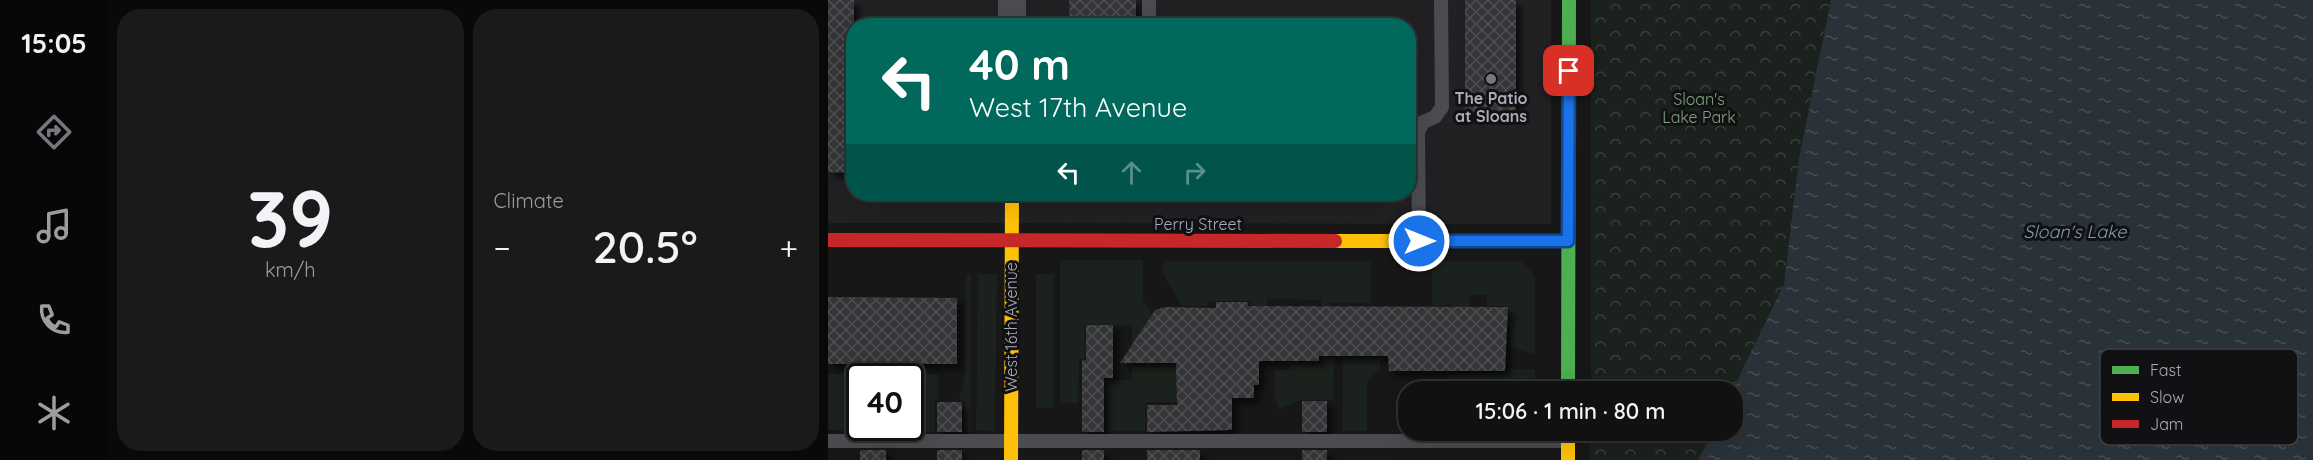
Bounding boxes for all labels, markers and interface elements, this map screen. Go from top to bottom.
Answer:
text: 15:05 [21,26,87,60]
text: 40 m [969,38,1070,91]
icon: left [870,42,948,120]
pin [1543,45,1594,96]
icon: arrive [1552,54,1585,87]
marker: The Patio at Sloans [1484,72,1498,86]
place label: The Patio at Sloans [1454,88,1528,126]
park label: Sloan's Lake Park [1662,89,1736,127]
text: West 17th Avenue [969,90,1187,124]
icon: directions [33,111,75,153]
icon: left [1052,156,1085,189]
icon: ahead [1115,156,1148,189]
icon: right [1178,156,1211,189]
text: 39 [247,169,333,267]
text: Climate [494,188,564,213]
icon: music [33,205,75,247]
position arrow [1387,209,1451,273]
street label: Perry Street [1154,214,1242,234]
text: 20.5° [592,218,698,274]
water label: Sloan's Lake [2024,220,2127,243]
text: − [494,227,511,268]
text: + [779,227,798,268]
text: km/h [265,257,316,282]
street label: West 16th Avenue [1001,262,1021,392]
icon: phone [33,299,75,341]
legend [2100,349,2298,445]
text: Fast [2150,360,2181,380]
speed limit sign: 40 [846,363,924,441]
text: Slow [2150,387,2184,407]
icon: climate [33,392,75,434]
text: 15:06 · 1 min · 80 m [1476,397,1666,425]
text: Jam [2150,414,2183,434]

